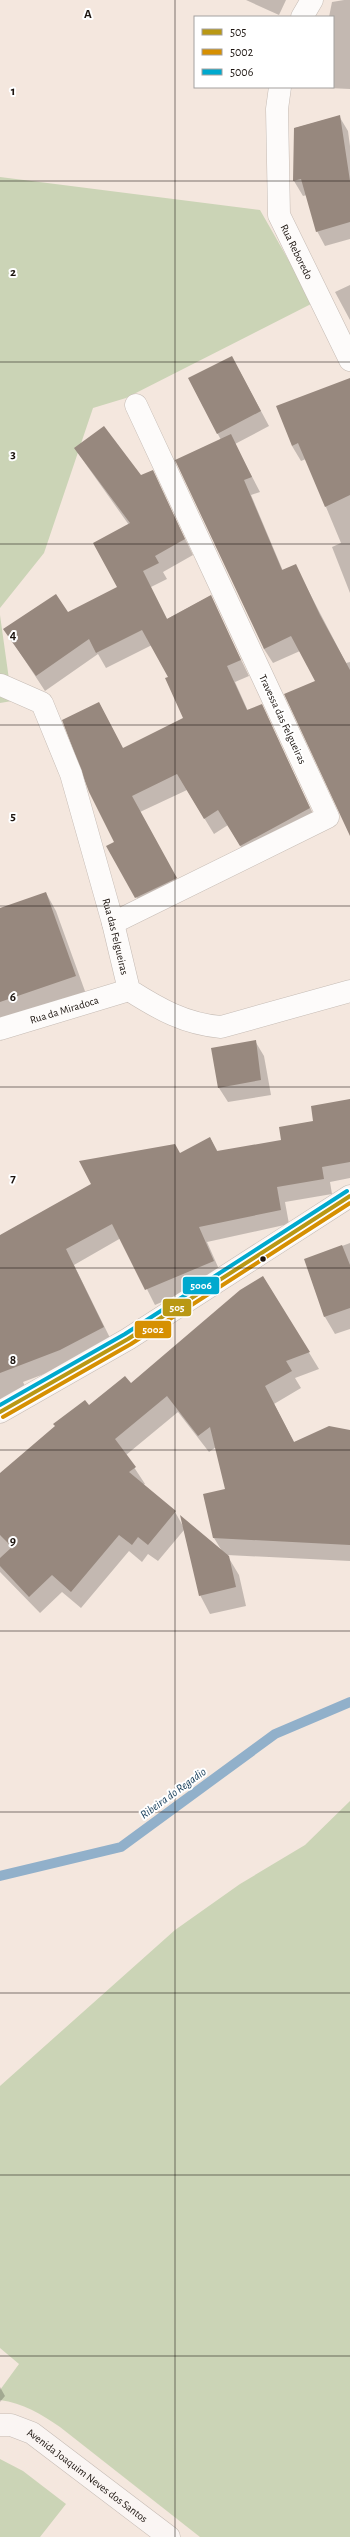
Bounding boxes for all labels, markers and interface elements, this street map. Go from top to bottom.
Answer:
text: A [84,8,92,21]
legend [194,16,334,88]
text: 505 [230,26,246,38]
text: 5002 [230,46,254,58]
text: 5006 [230,66,254,78]
text: 1 [11,85,15,98]
street label: Rua Reboredo [278,223,315,281]
text: 2 [10,266,16,279]
text: 3 [10,448,16,461]
text: 4 [10,629,17,642]
street label: Travessa das Felgueiras [257,673,308,766]
text: 5 [10,810,16,823]
street label: Rua das Felgueiras [100,897,130,976]
text: 6 [10,991,16,1004]
street label: Rua da Miradoca [29,995,100,1026]
text: 7 [10,1172,16,1185]
unlabelled marker [258,1254,268,1264]
line badge: 5006 [182,1276,220,1295]
text: 5006 [190,1280,212,1291]
line badge: 505 [162,1298,192,1317]
text: 505 [169,1302,185,1313]
line badge: 5002 [134,1320,172,1339]
text: 5002 [142,1324,164,1335]
text: 8 [10,1354,16,1367]
text: 9 [10,1535,16,1548]
water label: Ribeira do Regadio [138,1765,208,1821]
street label: Avenida Joaquim Neves dos Santos [26,2427,149,2525]

